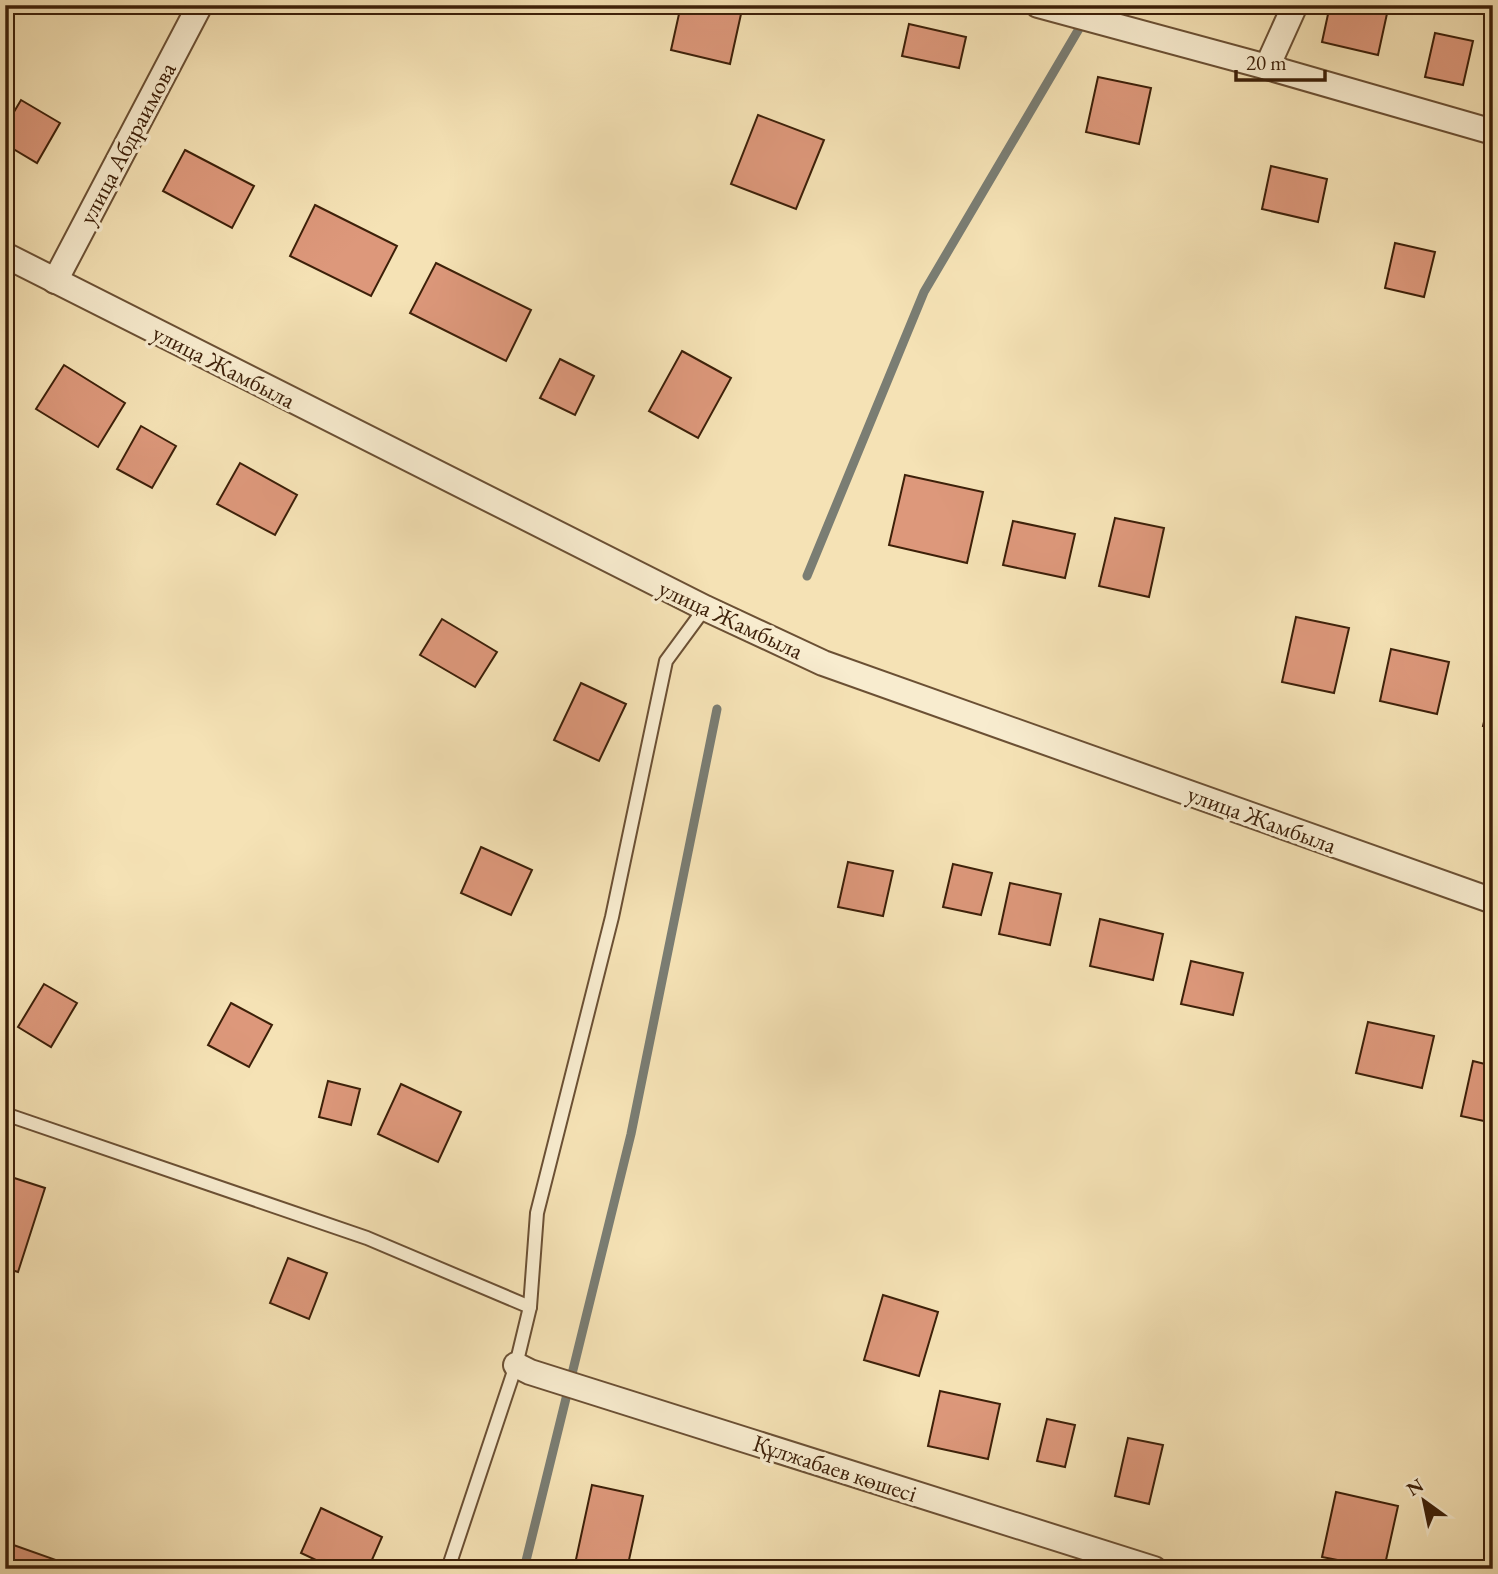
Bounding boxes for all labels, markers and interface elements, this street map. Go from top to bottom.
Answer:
scale bar [1236,38,1325,82]
text: 20 m [1246,49,1287,76]
street label: улица Абдраимова [71,56,183,229]
street label: улица Жамбыла [147,317,301,415]
street label: улица Жамбыла [654,572,809,666]
street label: улица Жамбыла [1183,778,1341,860]
street label: Құлжабаев көшесі [749,1427,921,1509]
north arrow [1390,1466,1460,1536]
text: N [1402,1472,1429,1502]

